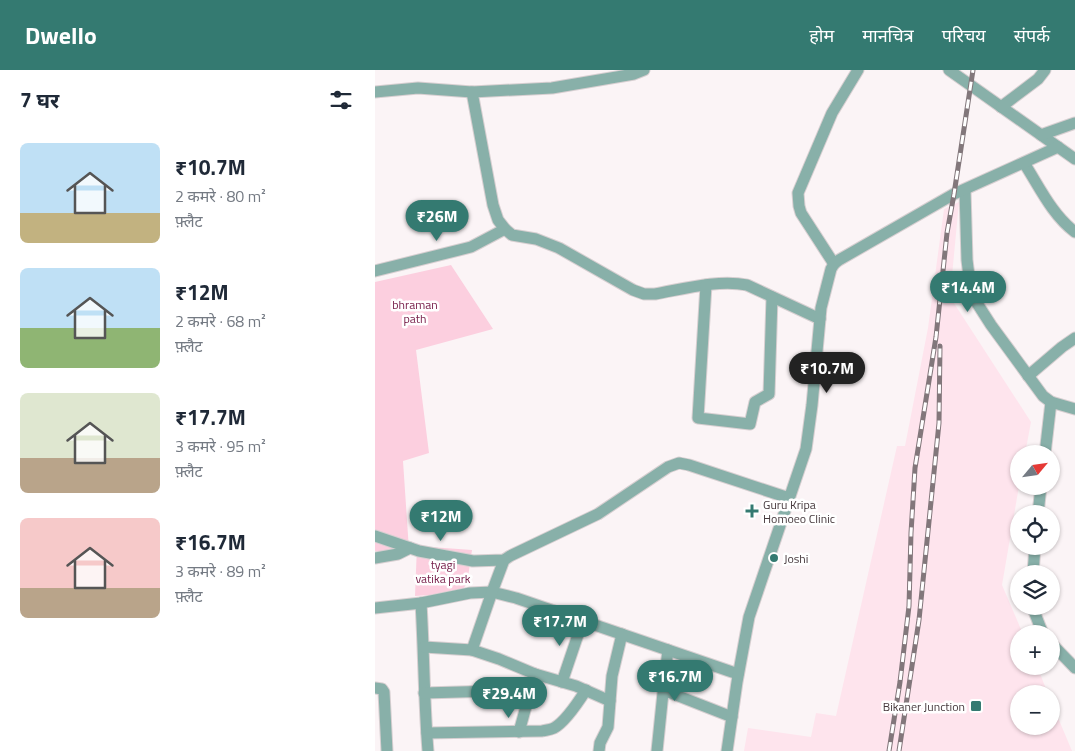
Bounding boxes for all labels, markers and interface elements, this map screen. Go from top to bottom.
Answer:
text: Dwello [25,17,97,53]
text: होम [809,22,834,49]
text: मानचित्र [862,22,914,49]
text: परिचय [942,22,986,49]
text: संपर्क [1014,22,1050,49]
text: 7 घर [20,84,59,116]
icon: filters [327,86,355,114]
text: ₹10.7M [175,151,246,183]
icon: home [60,163,120,223]
text: 2 कमरे · 80 m² [175,184,266,208]
pin: ₹26M [407,200,467,242]
text: ₹26M [417,204,457,228]
text: फ़्लैट [175,209,203,233]
pin: ₹14.4M [927,270,1009,313]
text: ₹14.4M [941,275,995,299]
text: ₹12M [175,276,229,308]
icon: home [60,288,120,348]
park label: bhraman path [392,295,438,328]
text: 2 कमरे · 68 m² [175,309,266,333]
text: फ़्लैट [175,334,203,358]
pin: ₹10.7M [786,352,868,394]
text: ₹10.7M [800,356,854,380]
text: ₹17.7M [175,401,246,433]
icon: home [60,413,120,473]
text: 3 कमरे · 95 m² [175,434,266,458]
north arrow [1010,445,1060,495]
map controls [1010,445,1060,735]
text: फ़्लैट [175,459,203,483]
place label: Guru Kripa Homoeo Clinic [763,495,835,528]
pin: ₹12M [411,500,471,542]
text: ₹12M [421,504,461,528]
marker: Guru Kripa Homoeo Clinic [745,504,759,518]
button: locate [1010,505,1060,555]
text: ₹16.7M [175,526,246,558]
icon: home [60,538,120,598]
place label: Joshi [784,549,808,568]
marker: Joshi [768,552,780,564]
park label: tyagi vatika park [415,555,471,588]
text: 3 कमरे · 89 m² [175,559,266,583]
button: layers [1010,565,1060,615]
text: फ़्लैट [175,584,203,608]
pin: ₹17.7M [519,604,601,647]
text: ₹17.7M [533,609,587,633]
button: + [1010,625,1060,675]
pin: ₹16.7M [634,660,716,702]
text: ₹16.7M [648,664,702,688]
pin: ₹29.4M [468,676,550,719]
text: ₹29.4M [482,681,536,705]
button: − [1010,685,1060,735]
place label: Bikaner Junction [883,697,965,716]
marker: Bikaner Junction [969,699,983,713]

